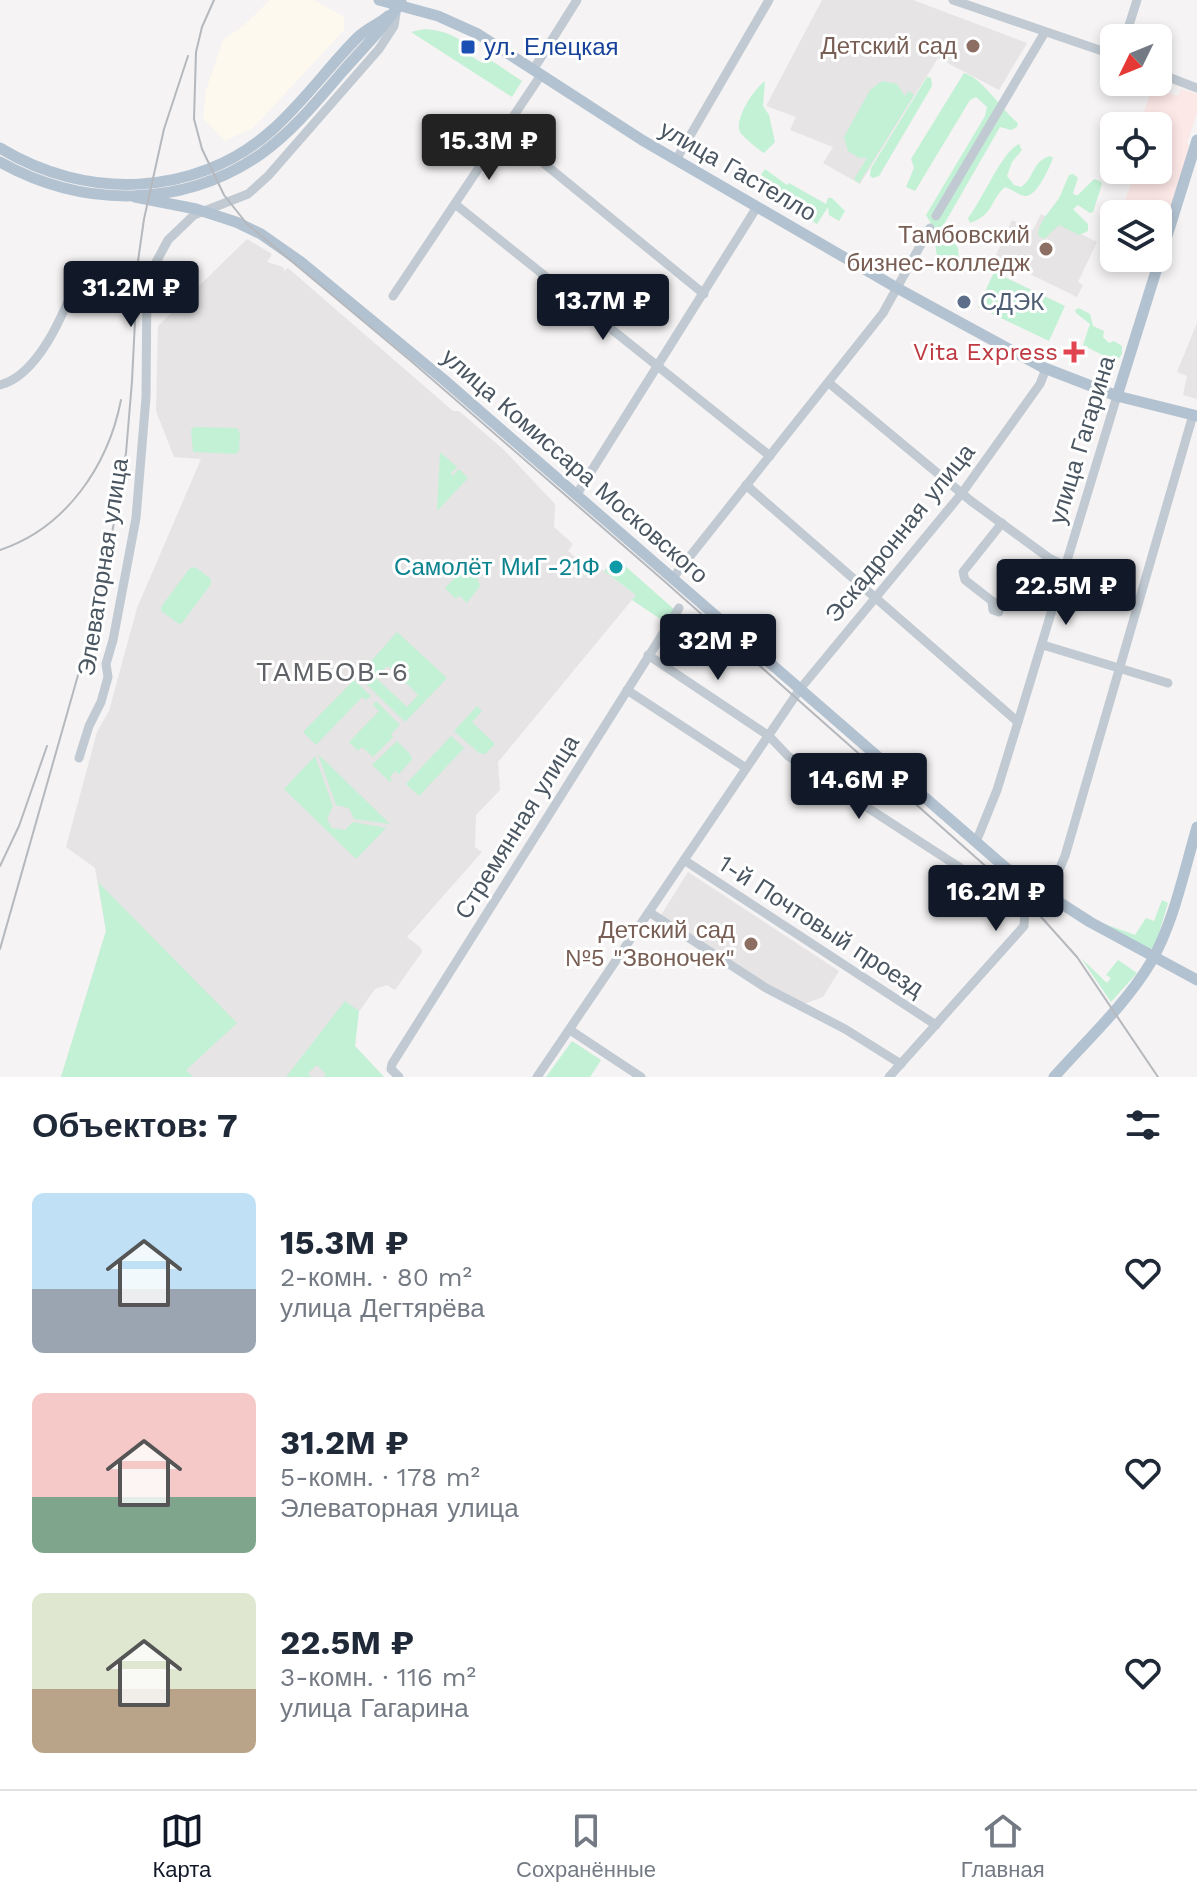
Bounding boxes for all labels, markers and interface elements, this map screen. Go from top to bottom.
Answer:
north arrow [1100,24,1172,96]
map controls [1100,24,1172,272]
place label: Детский сад [821,32,957,60]
place label: ул. Елецкая [484,33,619,61]
marker: Детский сад [964,37,982,55]
marker: ул. Елецкая [459,38,477,56]
button: locate [1100,112,1172,184]
pin: 15.3M ₽ [415,114,563,182]
street label: улица Гастелло [655,115,821,227]
text: 15.3M ₽ [440,125,538,155]
button: layers [1100,200,1172,272]
place label: Тамбовский бизнес-колледж [847,221,1030,277]
marker: Тамбовский бизнес-колледж [1037,240,1055,258]
pin: 31.2M ₽ [57,261,205,329]
text: 31.2M ₽ [82,272,180,302]
pin: 13.7M ₽ [529,274,677,342]
text: 13.7M ₽ [555,285,651,315]
place label: СДЭК [980,288,1044,316]
marker: СДЭК [955,293,973,311]
place label: Vita Express [913,338,1058,366]
street label: улица Комиссара Московского [436,343,714,589]
marker: Vita Express [1065,343,1083,361]
street label: улица Гагарина [1043,352,1121,527]
street label: Эскадронная улица [819,438,981,628]
street label: Элеваторная улица [72,455,134,678]
place label: Самолёт МиГ-21Ф [394,553,600,581]
marker: Самолёт МиГ-21Ф [607,558,625,576]
pin: 22.5M ₽ [992,559,1140,627]
text: 22.5M ₽ [1015,570,1117,600]
pin: 32M ₽ [662,614,774,682]
text: 32M ₽ [678,625,758,655]
district label: ТАМБОВ-6 [256,657,410,687]
street label: Стремянная улица [449,729,585,924]
pin: 14.6M ₽ [785,753,933,821]
text: 14.6M ₽ [809,764,909,794]
street label: 1-й Почтовый проезд [713,849,929,1003]
pin: 16.2M ₽ [922,865,1070,933]
text: 16.2M ₽ [946,876,1046,906]
place label: Детский сад №5 "Звоночек" [564,916,735,972]
marker: Детский сад №5 "Звоночек" [742,935,760,953]
icon: filters [1121,1103,1165,1147]
text: Объектов: 7 [32,1105,238,1145]
text: 15.3M ₽ [280,1222,409,1262]
icon: home [96,1225,192,1321]
icon: heart [1121,1251,1165,1295]
text: 2-комн. · 80 m² [280,1262,472,1292]
text: улица Дегтярёва [280,1293,485,1323]
text: 31.2M ₽ [280,1422,409,1462]
icon: home [96,1425,192,1521]
icon: heart [1121,1451,1165,1495]
text: 5-комн. · 178 m² [280,1462,480,1492]
text: Элеваторная улица [280,1493,519,1523]
text: 22.5M ₽ [280,1622,414,1662]
icon: home [96,1625,192,1721]
icon: heart [1121,1651,1165,1695]
text: 3-комн. · 116 m² [280,1662,476,1692]
text: улица Гагарина [280,1693,469,1723]
tab: Карта [152,1809,211,1883]
tab: Сохранённые [516,1809,656,1883]
tab: Главная [961,1809,1045,1883]

